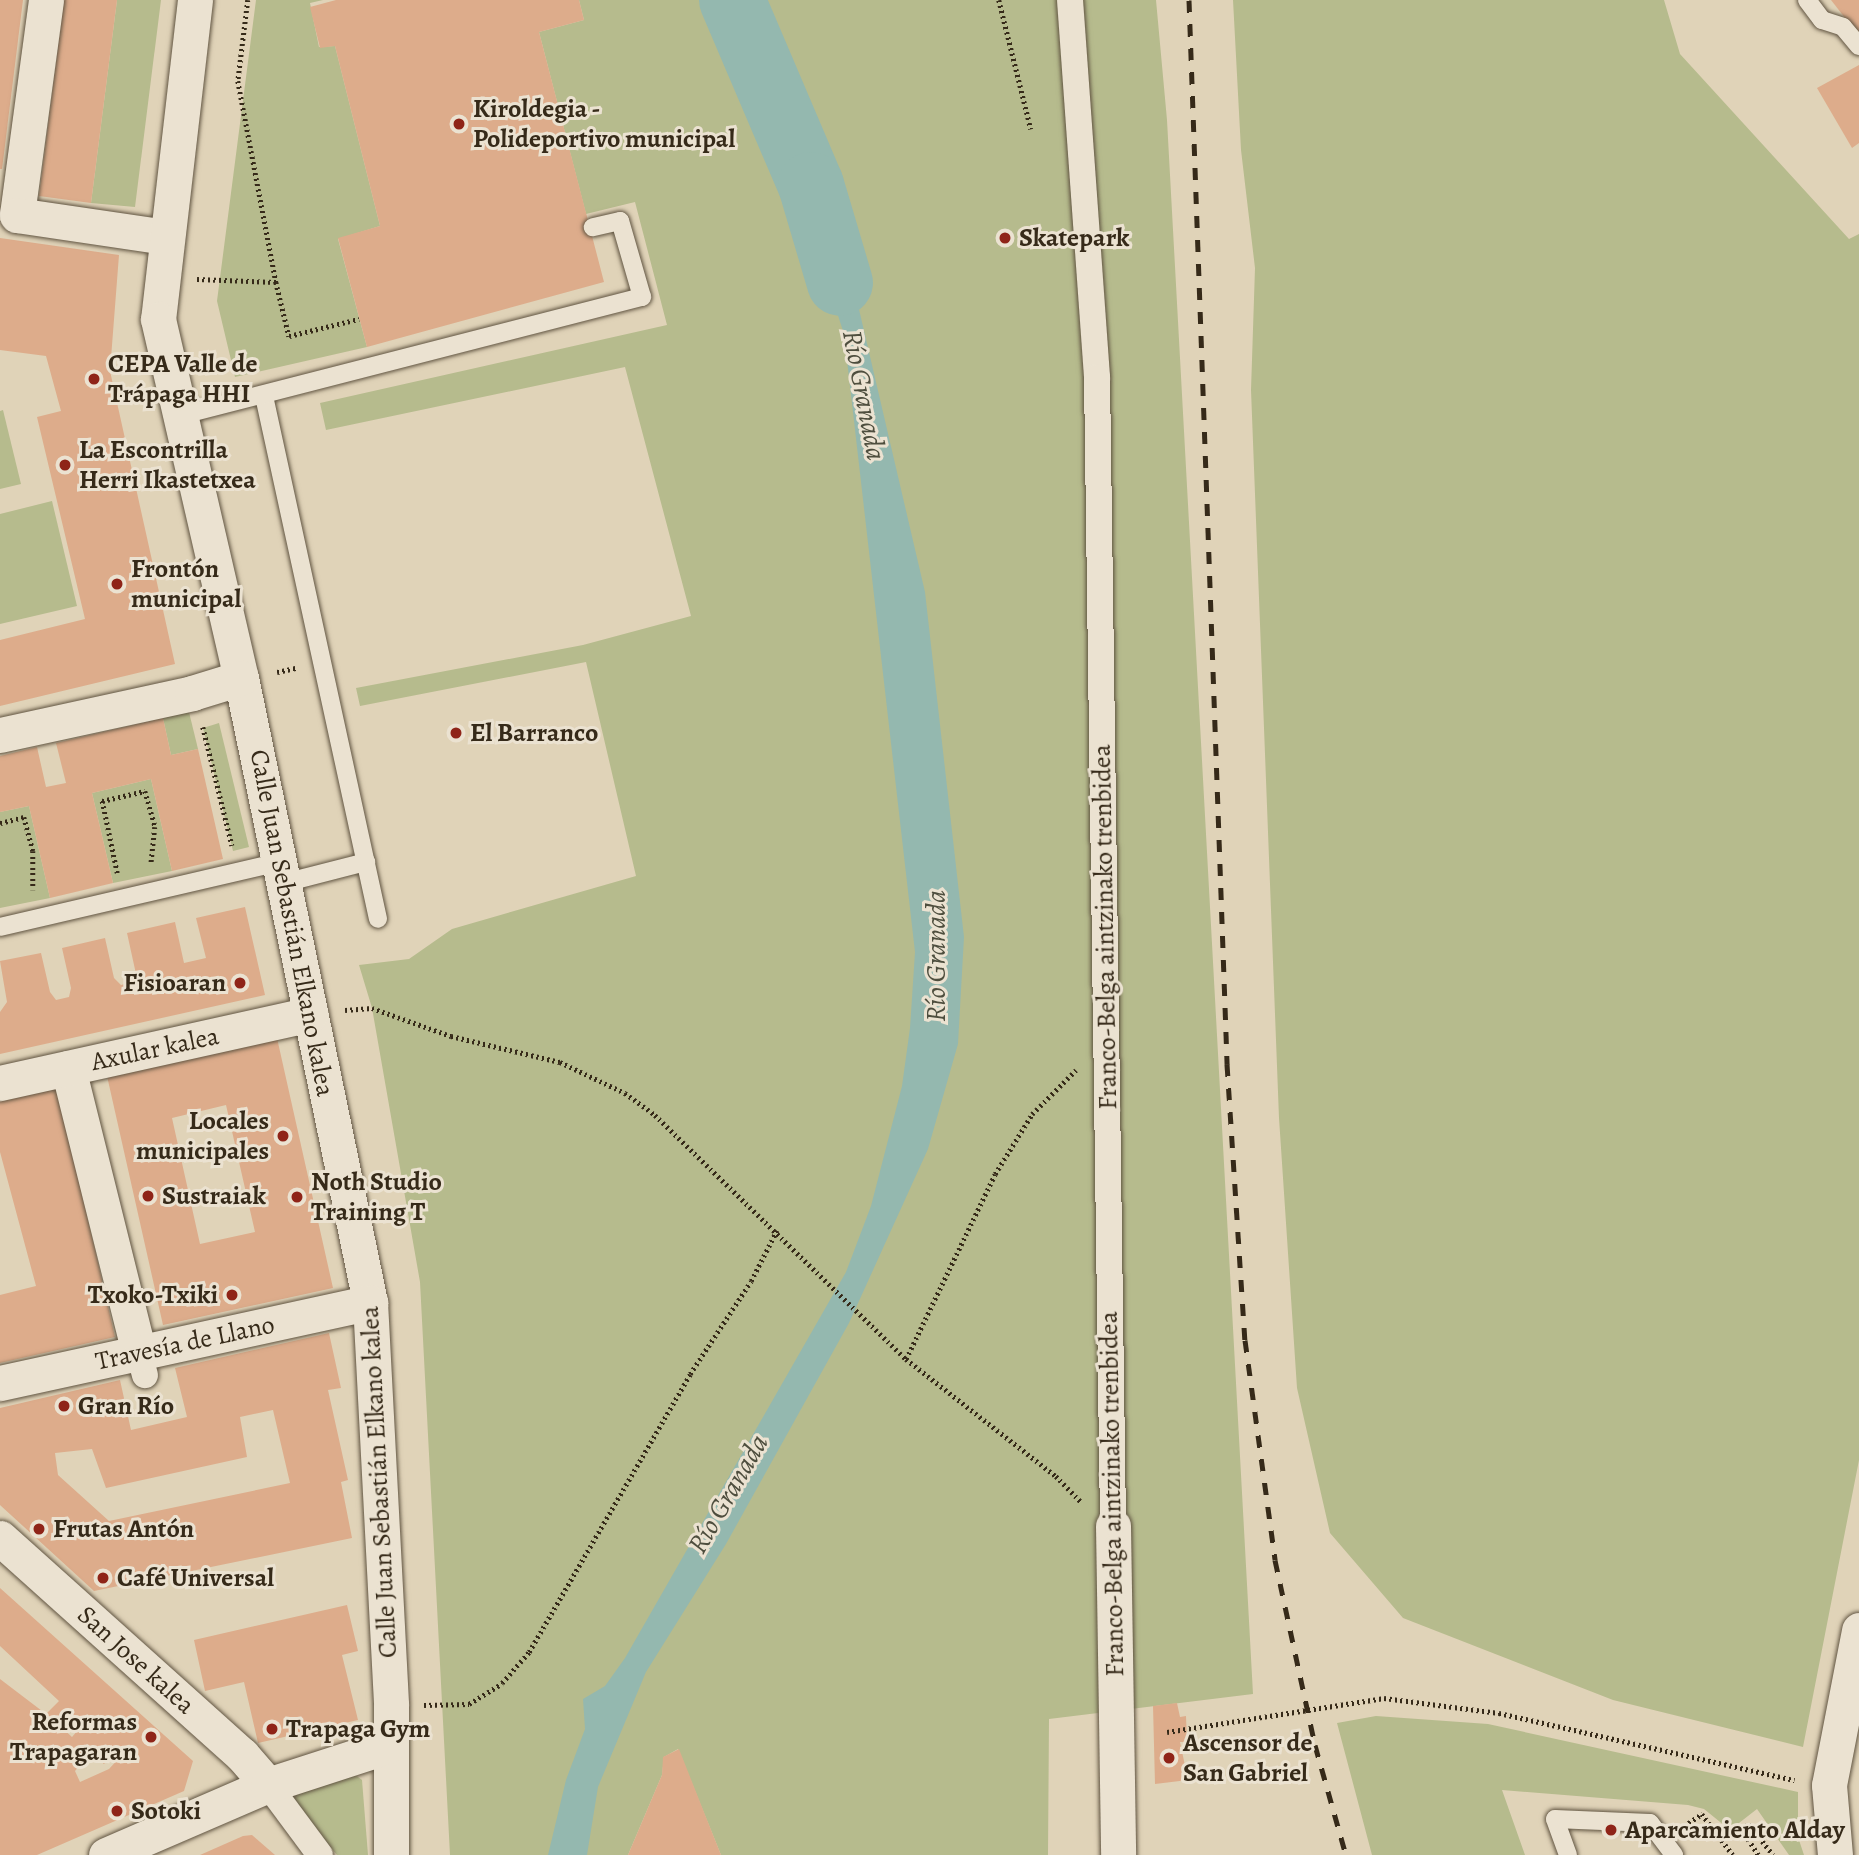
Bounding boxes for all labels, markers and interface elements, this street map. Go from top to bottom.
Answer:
place label: Kiroldegia - Polideportivo municipal [473,93,735,154]
marker: Kiroldegia - Polideportivo municipal [451,116,467,132]
place label: Skatepark [1019,222,1130,254]
marker: Skatepark [997,230,1013,246]
water label: Río Granada [835,327,893,463]
place label: CEPA Valle de Trápaga HHI [108,348,257,410]
marker: CEPA Valle de Trápaga HHI [86,371,102,387]
place label: La Escontrilla Herri Ikastetxea [79,434,256,496]
marker: La Escontrilla Herri Ikastetxea [57,457,73,473]
place label: Frontón municipal [131,553,241,614]
marker: Frontón municipal [109,576,125,592]
place label: El Barranco [470,717,598,749]
marker: El Barranco [448,725,464,741]
street label: Franco-Belga aintzinako trenbidea [1086,744,1124,1110]
street label: Calle Juan Sebastián Elkano kalea [243,747,341,1099]
water label: Río Granada [919,890,953,1022]
place label: Fisioaran [123,967,226,999]
marker: Fisioaran [232,975,248,991]
street label: Axular kalea [88,1020,222,1078]
place label: Locales municipales [136,1105,269,1166]
marker: Locales municipales [275,1128,291,1144]
place label: Noth Studio Training T [311,1166,442,1228]
place label: Sustraiak [162,1180,266,1212]
marker: Sustraiak [140,1188,156,1204]
marker: Noth Studio Training T [289,1189,305,1205]
place label: Txoko-Txiki [88,1279,218,1311]
marker: Txoko-Txiki [224,1287,240,1303]
street label: Calle Juan Sebastián Elkano kalea [354,1305,404,1659]
street label: Travesía de Llano [93,1309,277,1377]
street label: Franco-Belga aintzinako trenbidea [1093,1311,1131,1677]
place label: Gran Río [78,1390,174,1422]
marker: Gran Río [56,1398,72,1414]
water label: Río Granada [680,1428,776,1560]
place label: Frutas Antón [53,1513,194,1545]
marker: Frutas Antón [31,1521,47,1537]
place label: Café Universal [117,1562,274,1594]
marker: Café Universal [95,1570,111,1586]
street label: San Jose kalea [71,1599,201,1721]
place label: Reformas Trapagaran [10,1706,137,1768]
place label: Trapaga Gym [286,1713,430,1745]
marker: Trapaga Gym [264,1721,280,1737]
place label: Ascensor de San Gabriel [1183,1727,1313,1788]
marker: Reformas Trapagaran [143,1729,159,1745]
marker: Ascensor de San Gabriel [1161,1750,1177,1766]
place label: Sotoki [131,1795,201,1827]
marker: Sotoki [109,1803,125,1819]
place label: Aparcamiento Alday [1625,1814,1845,1846]
marker: Aparcamiento Alday [1603,1822,1619,1838]

